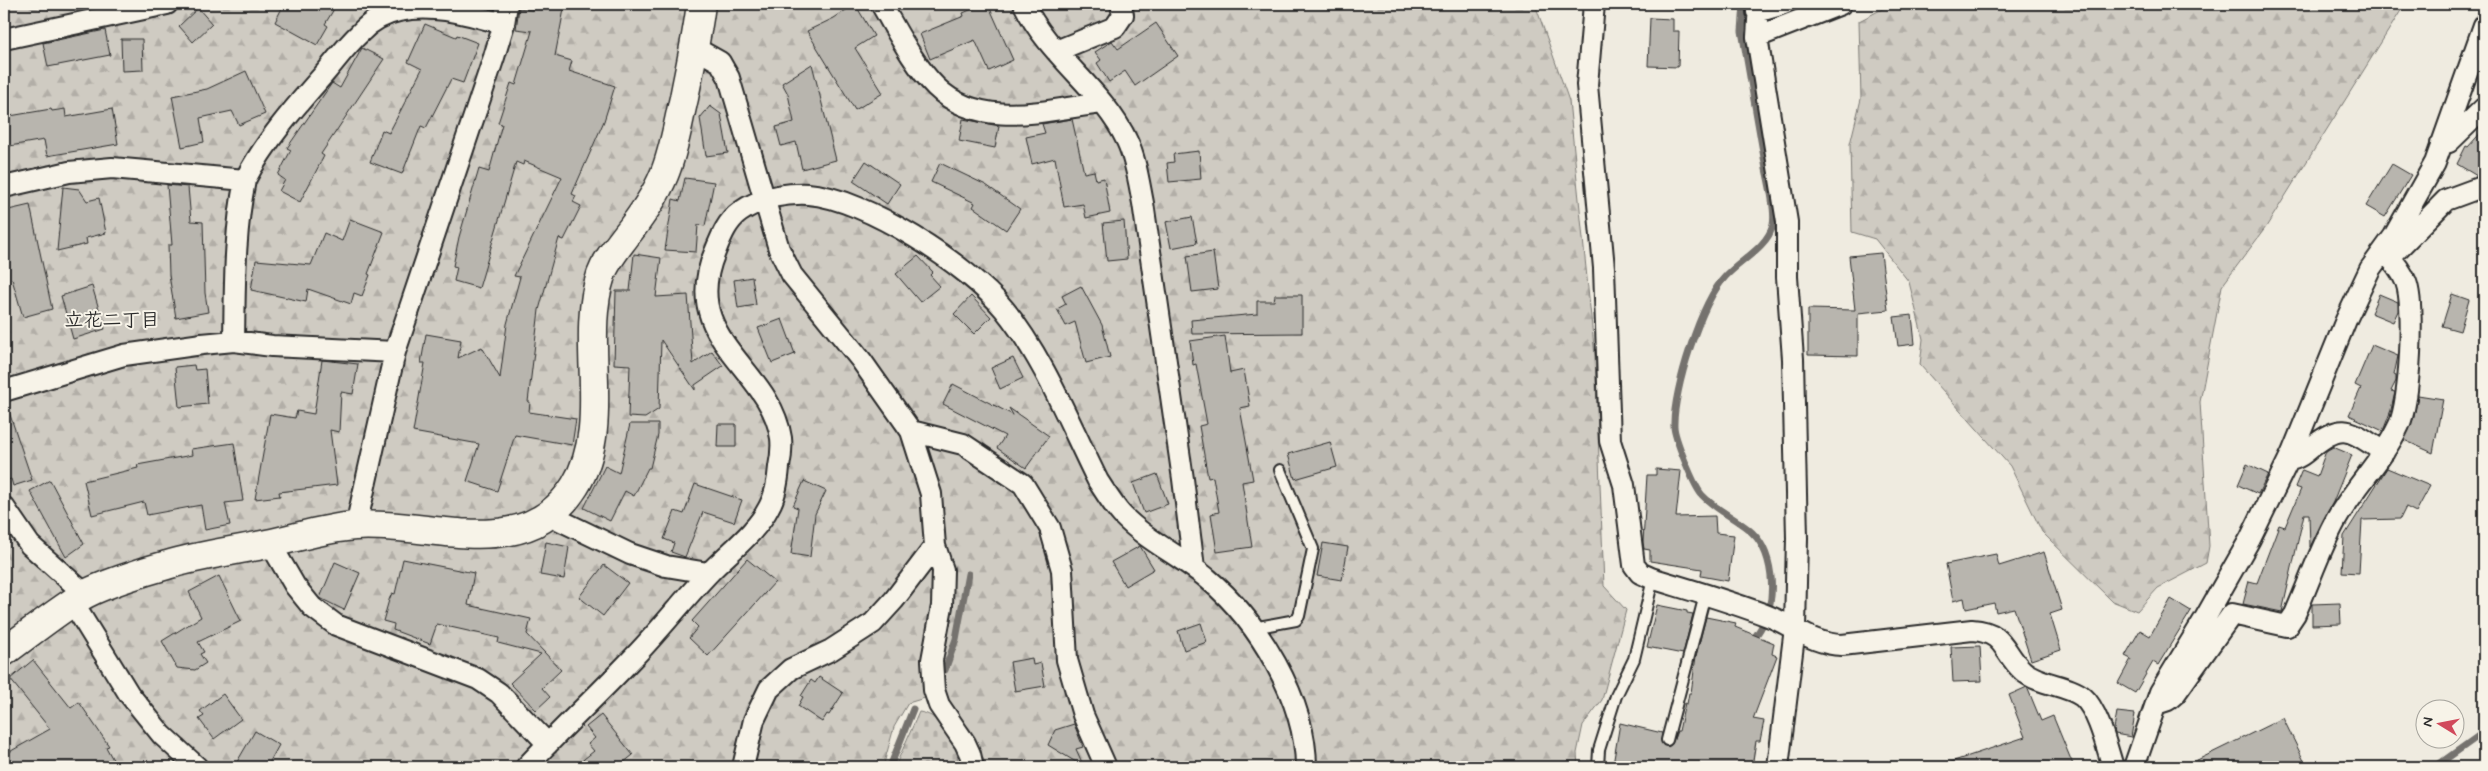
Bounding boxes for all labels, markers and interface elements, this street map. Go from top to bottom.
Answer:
district label: 立花二丁目 [64,308,160,333]
north arrow [2416,698,2466,748]
text: N [2419,716,2438,728]

